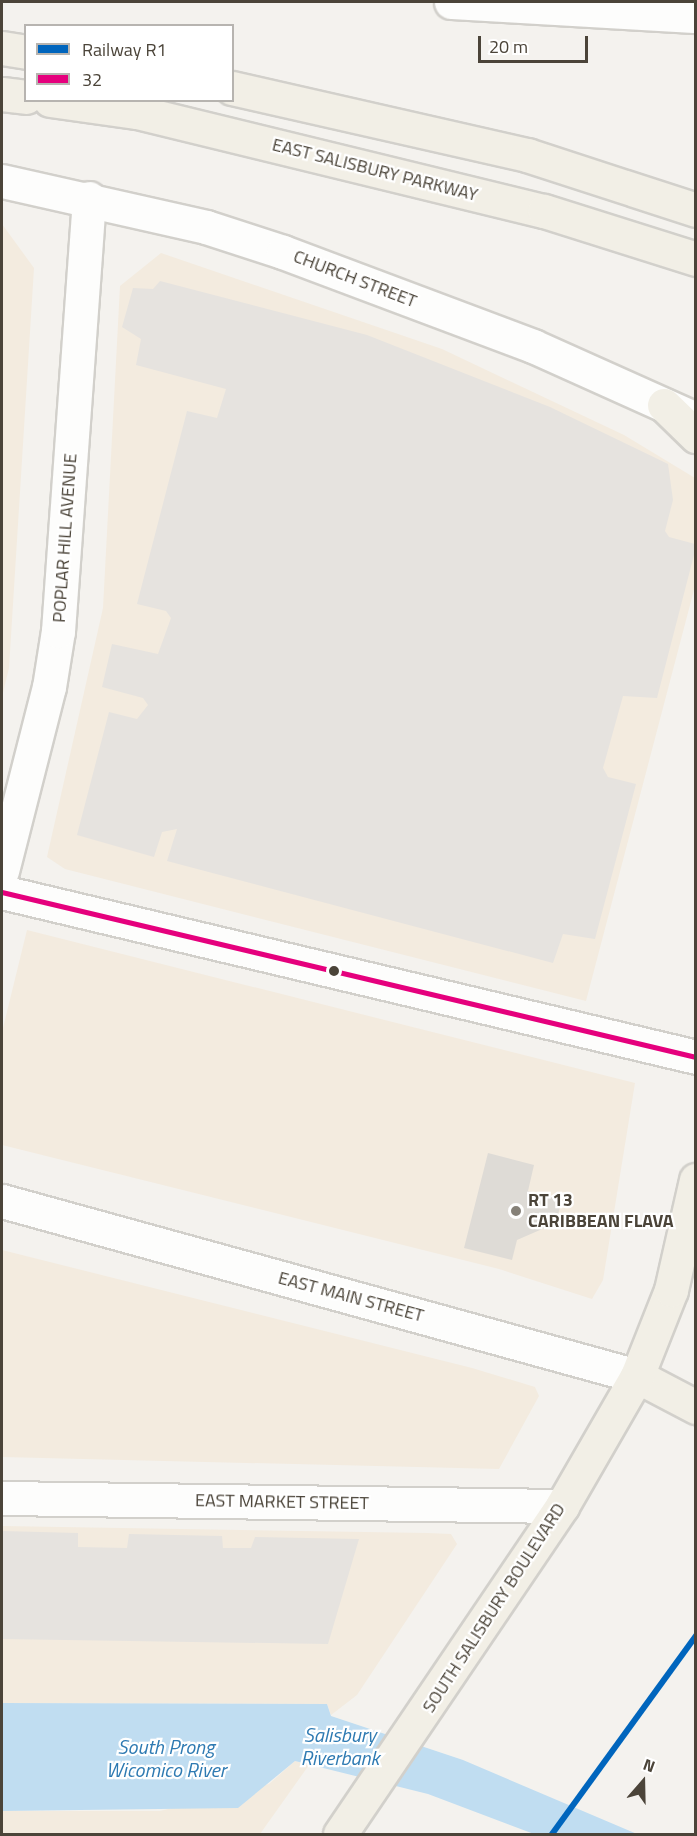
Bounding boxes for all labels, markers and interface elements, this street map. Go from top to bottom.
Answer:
legend [24,24,234,102]
scale bar [481,24,590,62]
text: 20 m [489,33,528,60]
text: Railway R1 [82,36,167,63]
text: 32 [82,66,102,93]
street label: EAST SALISBURY PARKWAY [270,134,480,206]
street label: CHURCH STREET [290,246,420,312]
street label: POPLAR HILL AVENUE [48,453,82,623]
unlabelled marker [328,965,340,977]
place label: RT 13 CARIBBEAN FLAVA [528,1190,674,1232]
marker: RT 13 CARIBBEAN FLAVA [509,1204,523,1218]
street label: EAST MAIN STREET [276,1267,426,1327]
street label: EAST MARKET STREET [195,1490,369,1514]
street label: SOUTH SALISBURY BOULEVARD [418,1499,570,1717]
water label: Salisbury Riverbank [301,1722,379,1769]
water label: South Prong Wicomico River [106,1734,226,1781]
north arrow [613,1752,673,1812]
text: N [640,1752,658,1778]

